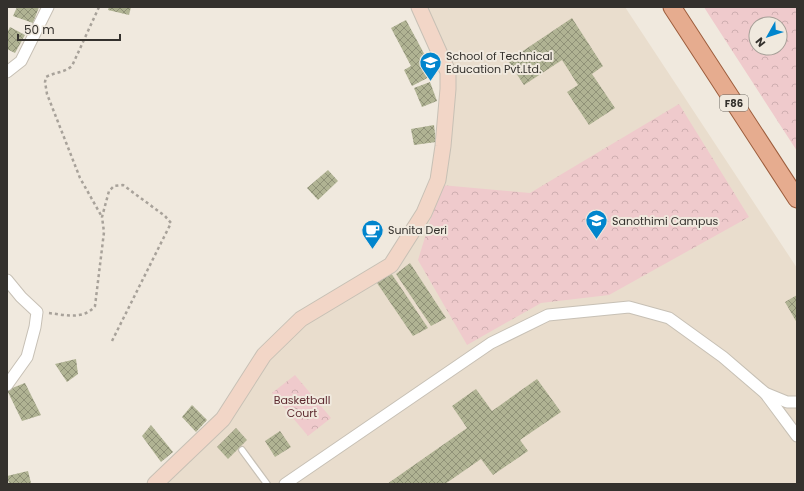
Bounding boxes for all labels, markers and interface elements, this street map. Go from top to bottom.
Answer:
scale bar [18,16,120,42]
north arrow [748,16,788,56]
text: 50 m [24,21,55,38]
text: N [751,34,769,51]
place label: School of Technical Education Pvt.Ltd. [446,48,553,77]
school or university icon: School of Technical Education Pvt.Ltd. [418,49,444,82]
road number: F86 [720,95,748,111]
school or university icon: Sanothimi Campus [583,208,609,241]
place label: Sanothimi Campus [612,213,718,229]
cafe icon: Sunita Deri [360,217,386,250]
place label: Sunita Deri [388,222,447,238]
park label: Basketball Court [274,392,330,421]

